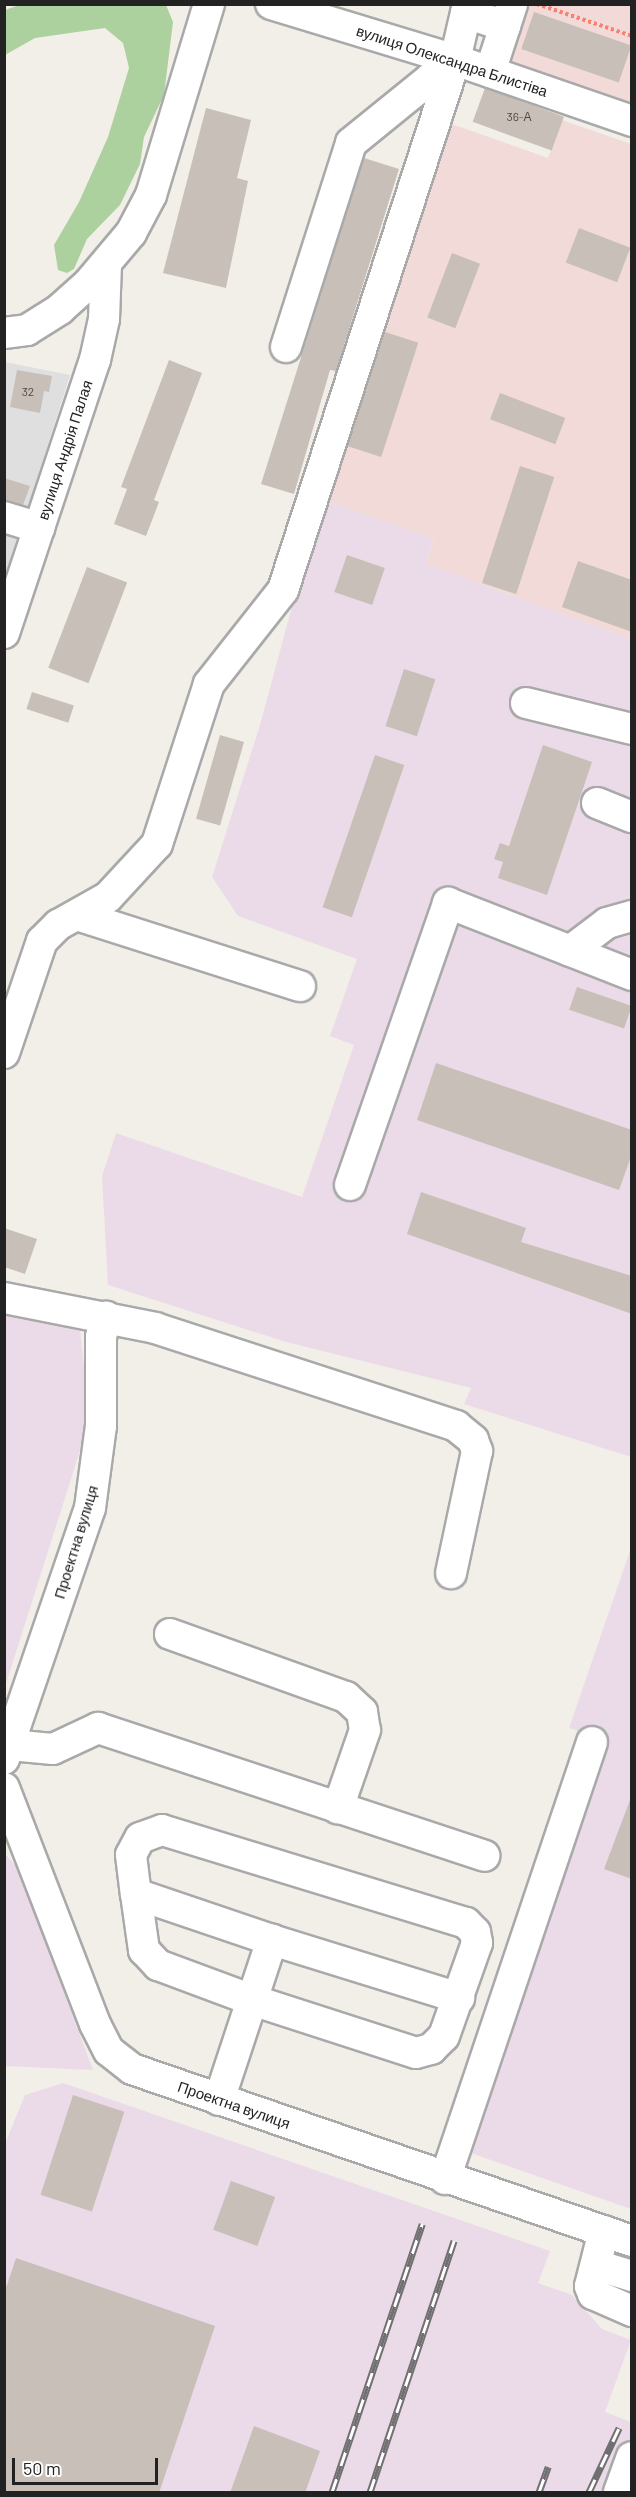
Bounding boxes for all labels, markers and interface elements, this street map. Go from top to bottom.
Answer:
street label: вулиця Олександра Блистіва [354,22,550,100]
house number: 36-А [506,110,532,124]
street label: вулиця Андрія Палая [34,378,96,522]
house number: 32 [22,385,34,399]
street label: Проектна вулиця [50,1483,102,1601]
street label: Проектна вулиця [175,2077,293,2133]
scale bar [15,2446,160,2484]
text: 50 m [23,2457,61,2479]

